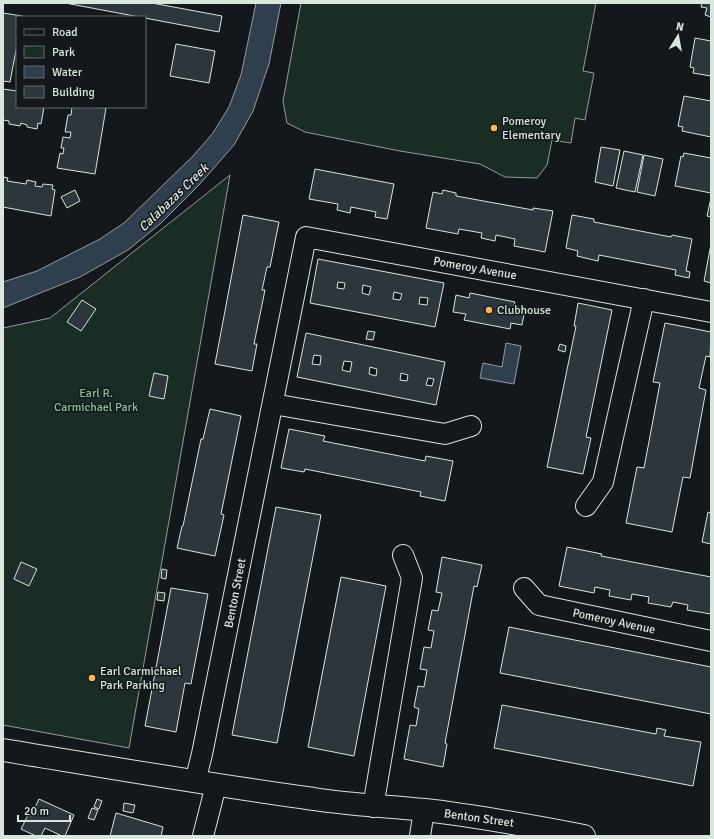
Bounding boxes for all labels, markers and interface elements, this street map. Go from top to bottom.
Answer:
legend [16,16,146,108]
north arrow [658,16,698,56]
text: N [675,20,685,34]
text: Road [52,25,78,40]
text: Park [52,45,75,60]
text: Water [52,65,83,80]
text: Building [52,85,95,100]
place label: Pomeroy Elementary [502,114,561,143]
marker: Pomeroy Elementary [489,123,499,133]
water label: Calabazas Creek [135,159,213,235]
street label: Pomeroy Avenue [432,254,518,283]
place label: Clubhouse [497,303,551,318]
marker: Clubhouse [484,305,494,315]
park label: Earl R. Carmichael Park [54,386,138,415]
street label: Benton Street [221,557,250,629]
street label: Pomeroy Avenue [571,605,657,638]
place label: Earl Carmichael Park Parking [100,664,182,693]
marker: Earl Carmichael Park Parking [87,673,97,683]
scale bar [18,797,70,823]
text: 20 m [24,804,49,819]
street label: Benton Street [443,806,515,831]

